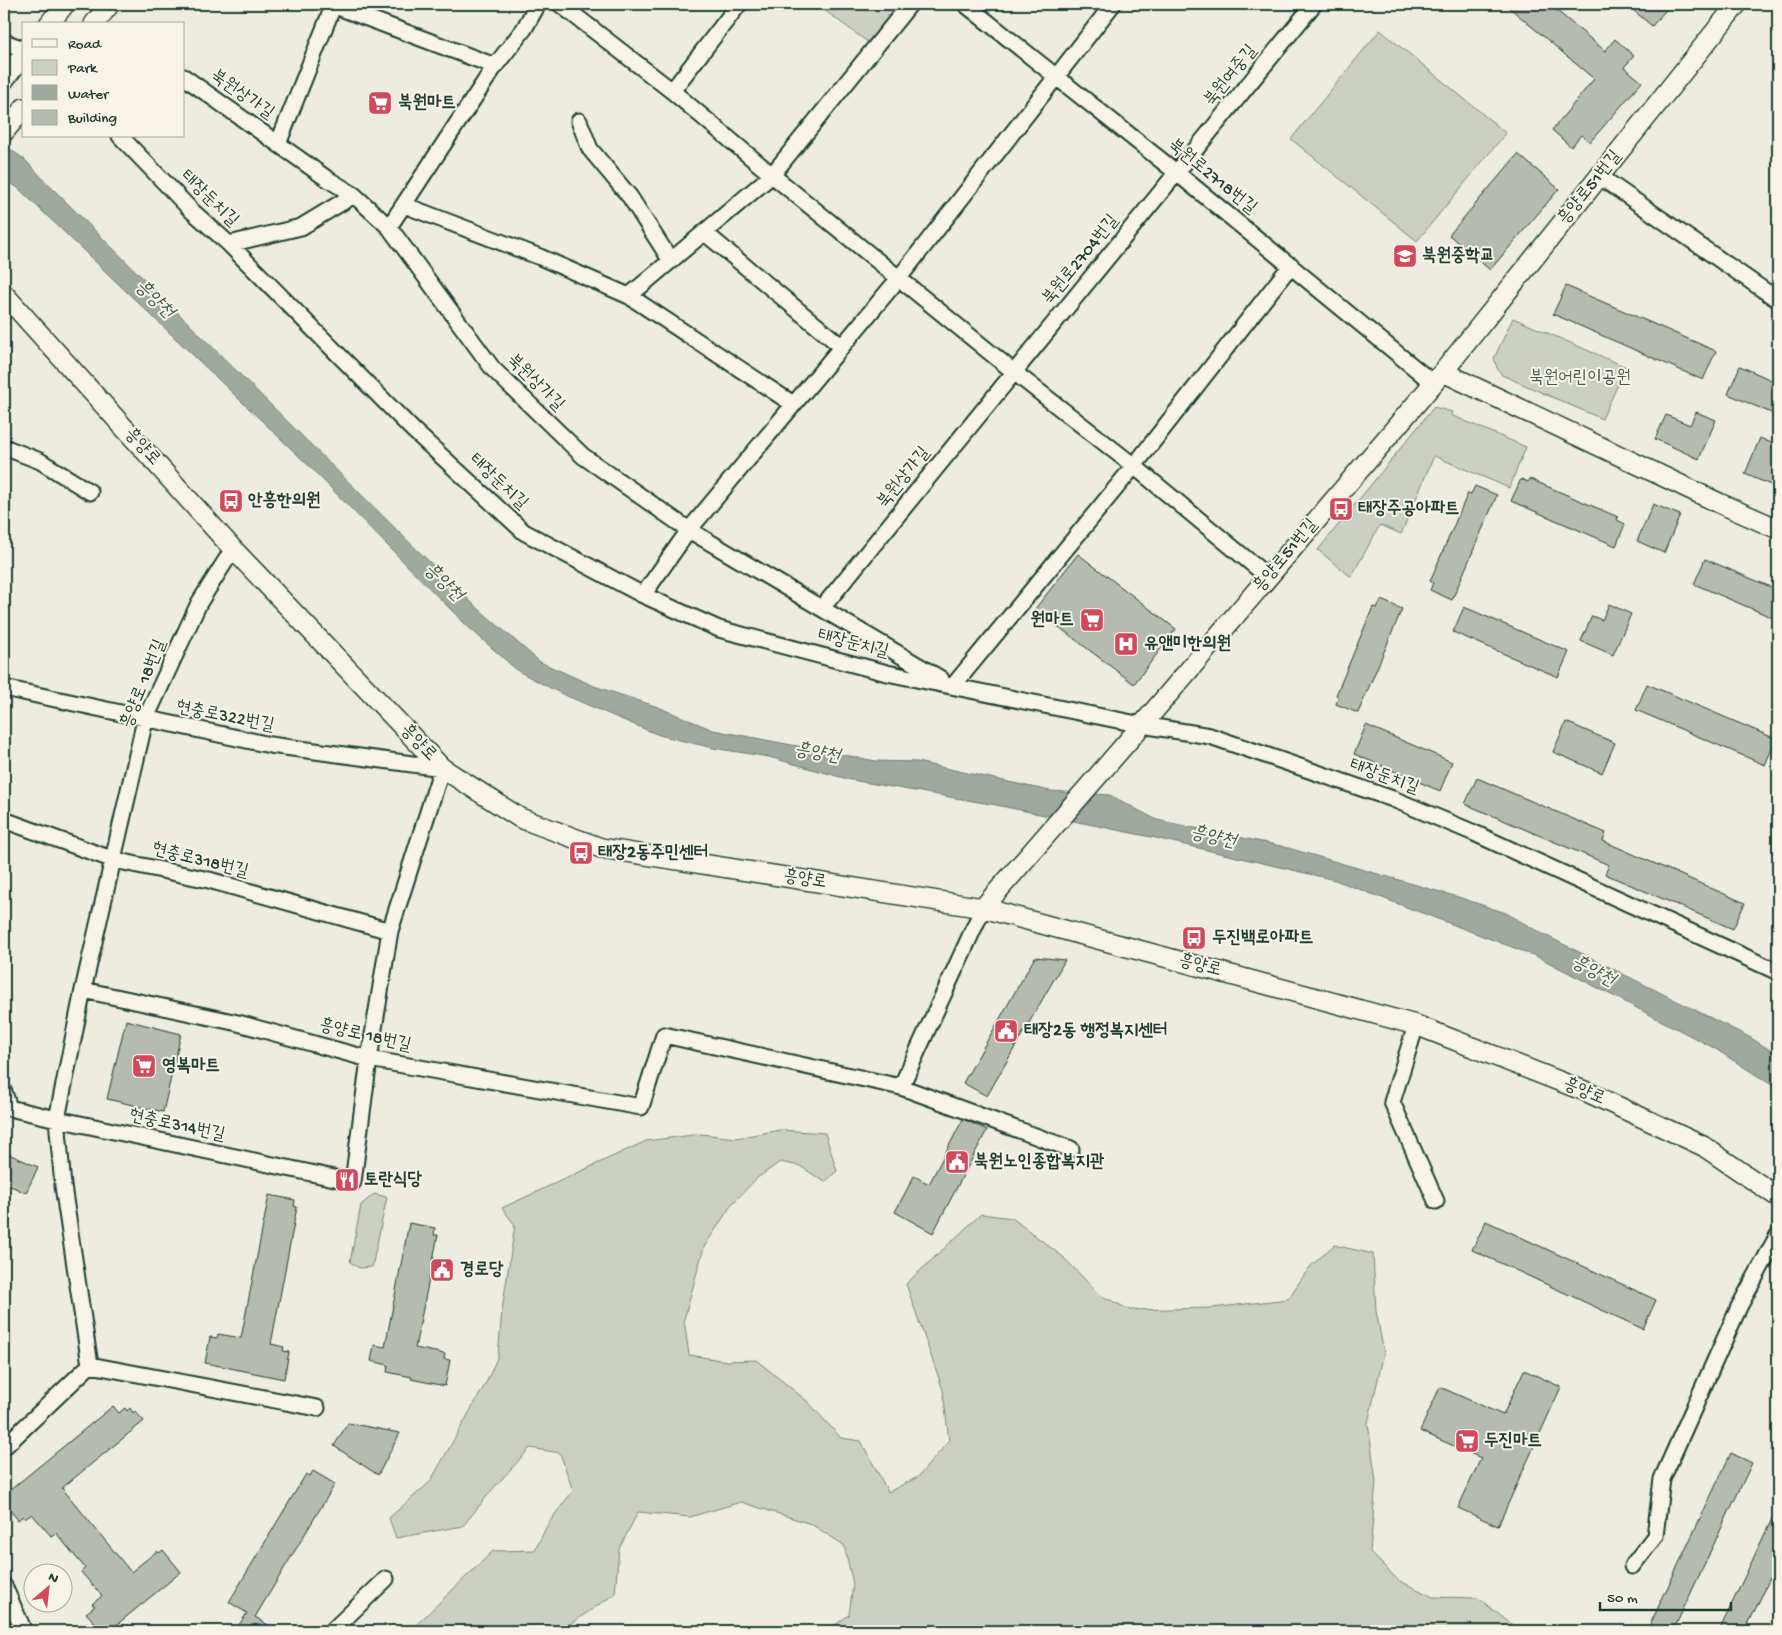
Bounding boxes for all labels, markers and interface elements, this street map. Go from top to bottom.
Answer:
legend [22,22,185,138]
text: Road [68,36,102,54]
street label: 북원여중길 [1200,41,1262,111]
text: Park [67,60,98,78]
street label: 북원상가길 [206,66,278,125]
text: Water [68,86,110,104]
supermarket icon: 북원마트 [367,90,393,116]
place label: 북원마트 [398,93,456,114]
text: Building [67,110,117,128]
street label: 북원로2718번길 [1164,135,1261,219]
street label: 흥양로51번길 [1553,146,1627,229]
street label: 태장둔치길 [176,166,243,232]
street label: 북원로2704번길 [1038,211,1124,309]
school or university icon: 북원중학교 [1392,243,1418,269]
place label: 북원중학교 [1422,246,1494,267]
water label: 흥양천 [130,276,180,325]
street label: 북원상가길 [502,350,568,416]
park label: 북원어린이공원 [1529,368,1631,389]
street label: 흥양로 [120,423,165,470]
street label: 북원상가길 [873,443,935,513]
street label: 태장둔치길 [464,450,532,515]
bus stop icon: 안흥한의원 [218,488,244,514]
place label: 안흥한의원 [248,490,320,512]
bus stop icon: 태장주공아파트 [1328,496,1354,522]
place label: 태장주공아파트 [1358,499,1459,520]
street label: 흥양로51번길 [1249,514,1323,597]
water label: 흥양천 [419,559,469,608]
supermarket icon: 원마트 [1079,607,1105,633]
place label: 원마트 [1031,610,1074,631]
street label: 태장둔치길 [815,625,891,663]
hospital icon: 유앤미한의원 [1113,631,1139,657]
place label: 유앤미한의원 [1144,634,1231,655]
street label: 흥양로 18번길 [116,636,171,731]
street label: 현충로322번길 [174,697,276,737]
street label: 흥양로 [395,719,441,766]
water label: 흥양천 [792,739,843,770]
street label: 태장둔치길 [1346,755,1422,799]
water label: 흥양천 [1188,822,1240,855]
street label: 현충로318번길 [149,839,251,883]
bus stop icon: 태장2동주민센터 [568,840,594,866]
place label: 태장2동주민센터 [598,843,708,864]
street label: 흥양로 [782,865,828,894]
bus stop icon: 두진백로아파트 [1181,925,1207,951]
place label: 두진백로아파트 [1212,928,1313,949]
street label: 흥양로 [1176,949,1224,982]
water label: 흥양천 [1567,951,1620,994]
street label: 흥양로 18번길 [317,1014,414,1057]
public building icon: 태장2동 행정복지센터 [993,1018,1019,1044]
place label: 태장2동 행정복지센터 [1024,1021,1167,1042]
supermarket icon: 영복마트 [131,1053,157,1079]
place label: 영복마트 [162,1056,220,1077]
street label: 흥양로 [1560,1073,1608,1110]
street label: 현충로314번길 [127,1106,227,1147]
public building icon: 북원노인종합복지관 [944,1149,970,1175]
place label: 북원노인종합복지관 [974,1152,1105,1173]
restaurant icon: 토란식당 [334,1167,360,1193]
place label: 토란식당 [364,1170,422,1191]
public building icon: 경로당 [429,1257,455,1283]
place label: 경로당 [460,1260,504,1281]
supermarket icon: 두진마트 [1454,1428,1480,1454]
place label: 두진마트 [1484,1431,1542,1452]
north arrow [22,1562,72,1612]
text: N [45,1569,61,1588]
scale bar [1600,1580,1731,1612]
text: 50 m [1607,1590,1638,1608]

